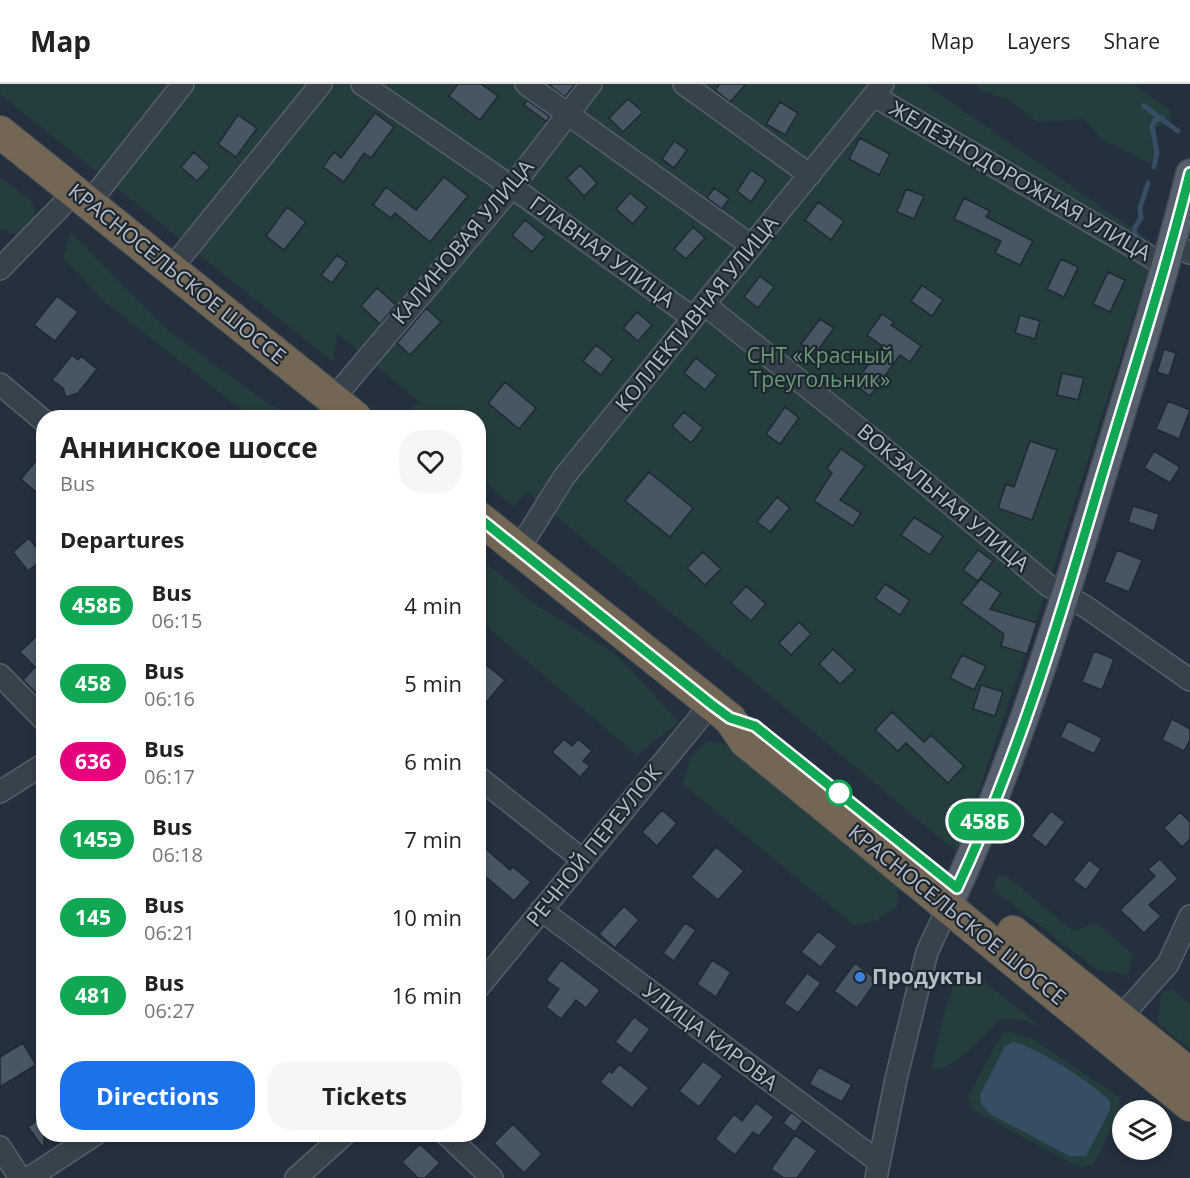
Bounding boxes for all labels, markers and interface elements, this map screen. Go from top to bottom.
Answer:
text: Map [30,22,91,60]
text: Map [931,27,974,55]
text: Layers [1007,27,1071,55]
text: Share [1104,27,1160,55]
street label: ЖЕЛЕЗНОДОРОЖНАЯ УЛИЦА [885,94,1157,267]
street label: КАЛИНОВАЯ УЛИЦА [385,153,540,330]
street label: КРАСНОСЕЛЬСКОЕ ШОССЕ [63,177,292,370]
street label: ГЛАВНАЯ УЛИЦА [525,189,681,314]
street label: КОЛЛЕКТИВНАЯ УЛИЦА [609,209,784,417]
park label: СНТ «Красный Треугольник» [747,341,893,393]
street label: ВОКЗАЛЬНАЯ УЛИЦА [852,417,1036,578]
text: Аннинское шоссе [60,428,318,466]
button: heart [399,430,462,493]
text: Bus [60,470,95,497]
text: Departures [60,524,184,554]
text: Bus [151,577,192,607]
text: 4 min [404,590,462,620]
text: 458Б [72,591,121,619]
text: 06:15 [151,607,202,634]
text: Bus [144,655,184,685]
text: 5 min [404,668,462,698]
text: 458 [75,669,111,697]
text: 06:16 [144,685,195,712]
text: Bus [144,733,184,763]
text: 6 min [404,746,462,776]
text: 636 [75,747,111,775]
street label: РЕЧНОЙ ПЕРЕУЛОК [519,759,667,932]
text: 06:17 [144,763,195,790]
unlabelled marker [826,780,852,806]
line badge: 458Б [943,802,1027,840]
text: 458Б [960,807,1010,835]
text: Bus [152,811,192,841]
street label: КРАСНОСЕЛЬСКОЕ ШОССЕ [843,818,1072,1011]
text: 7 min [404,824,462,854]
text: 145Э [72,825,122,853]
text: 06:18 [152,841,203,868]
text: Bus [144,889,184,919]
text: 10 min [392,902,462,932]
text: 145 [75,903,111,931]
text: 06:21 [144,919,195,946]
place label: Продукты [872,962,982,990]
text: Bus [144,967,184,997]
marker: Продукты [853,970,867,984]
street label: УЛИЦА КИРОВА [637,976,784,1097]
text: 16 min [392,980,462,1010]
text: 481 [75,981,111,1009]
text: 06:27 [144,997,195,1024]
button: Directions [60,1061,255,1130]
button: Tickets [267,1061,462,1130]
map controls [1112,1100,1172,1160]
button: layers [1112,1100,1172,1160]

